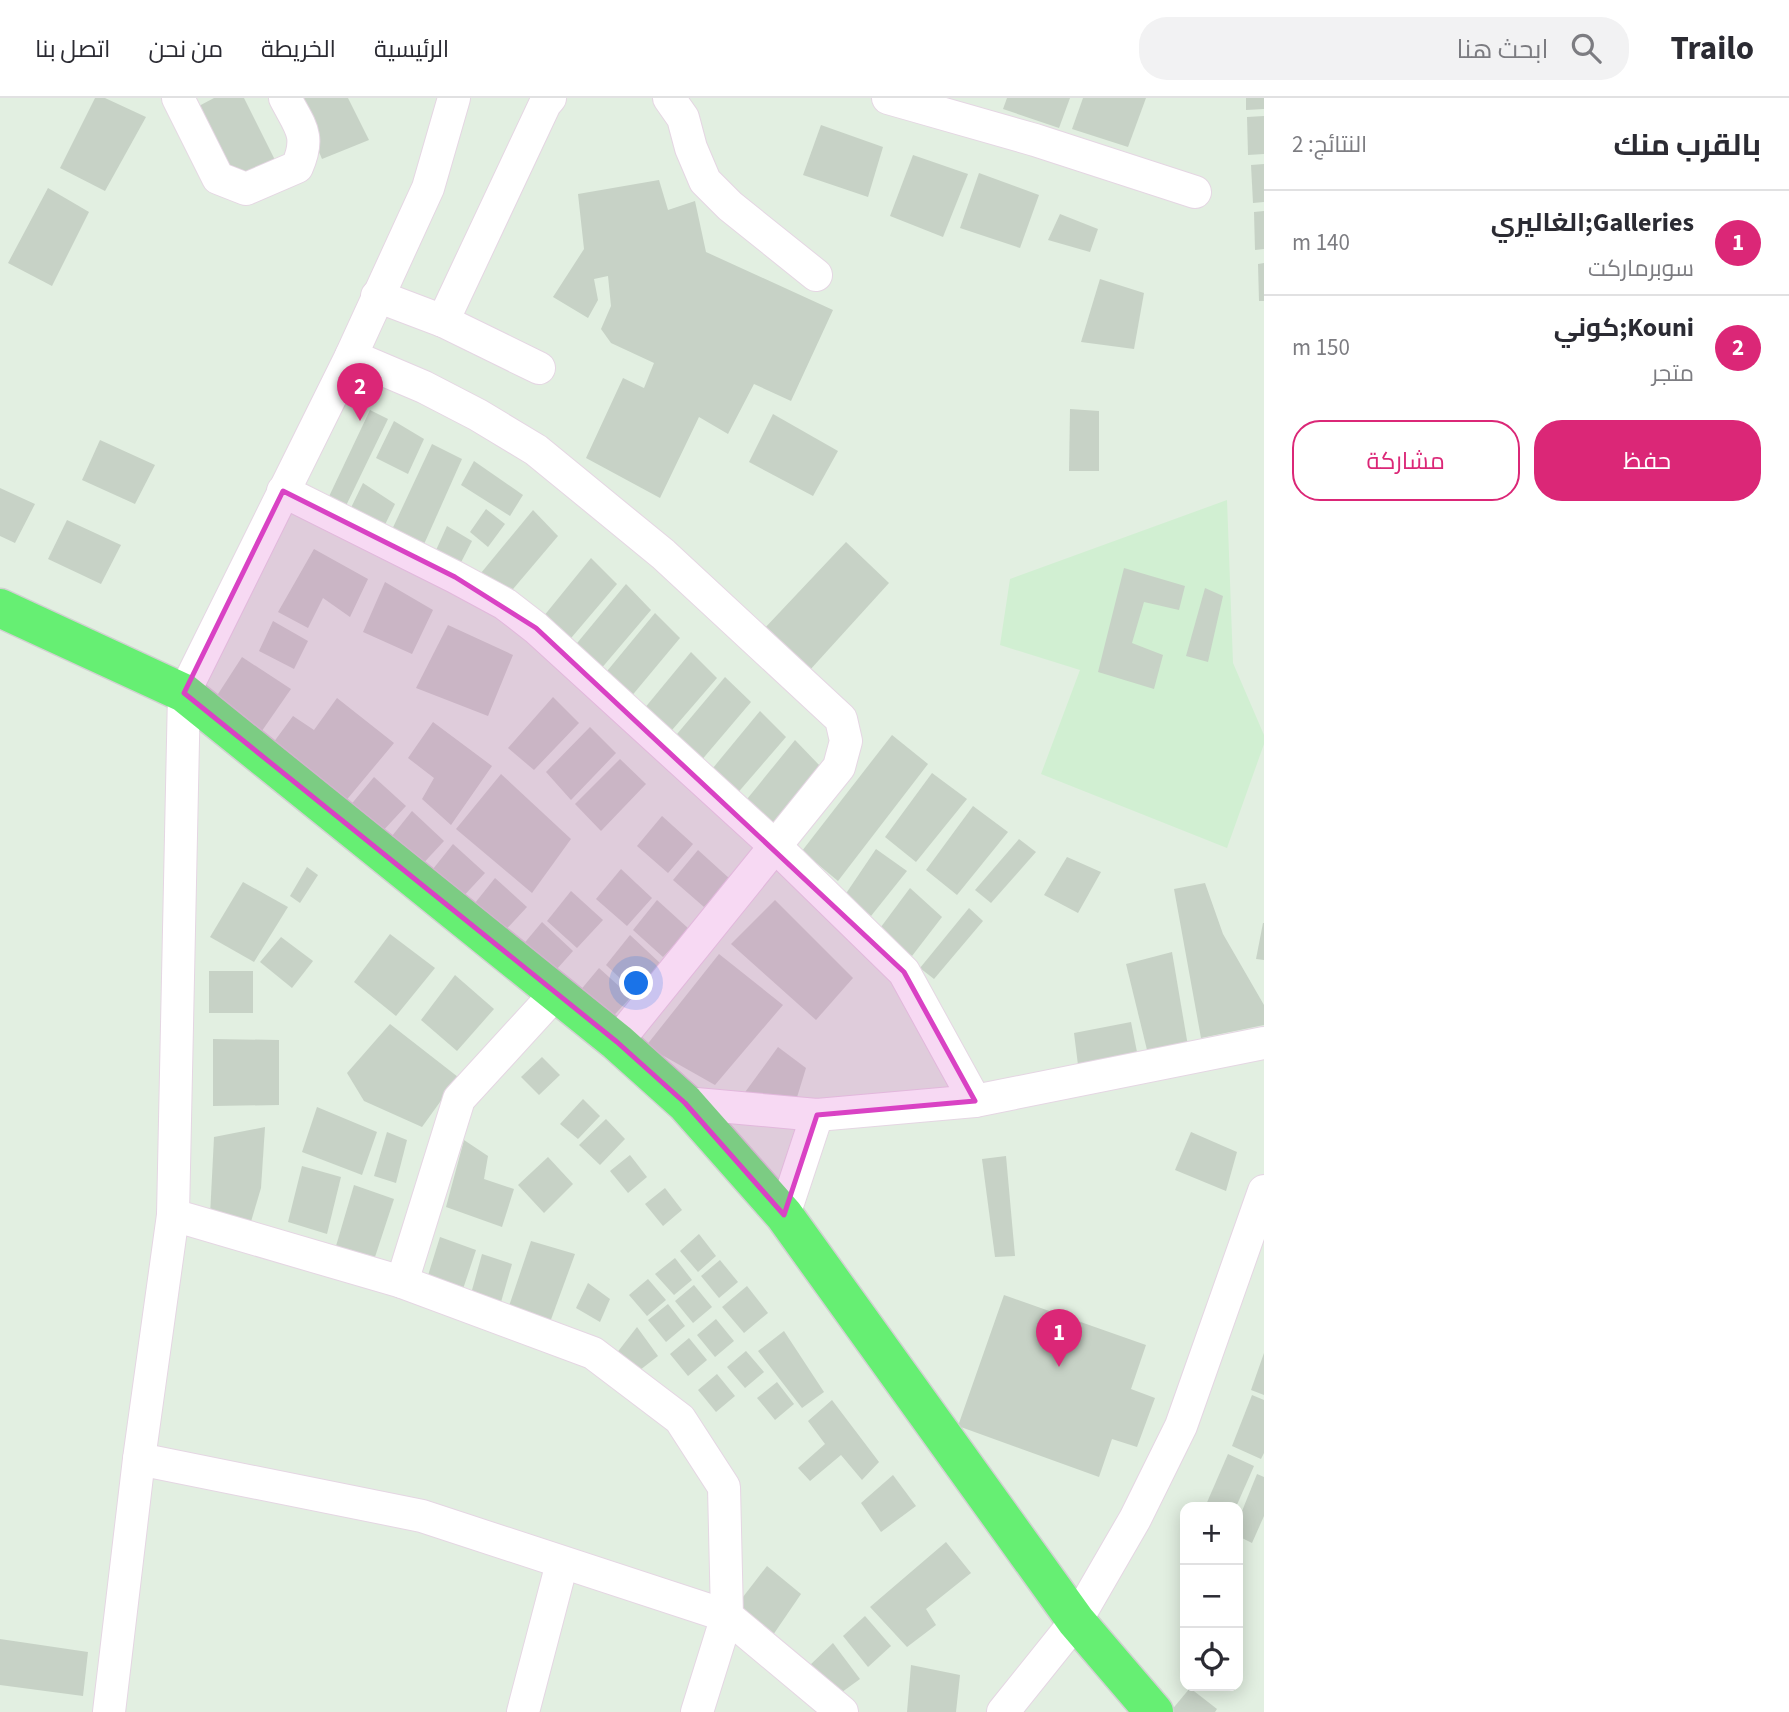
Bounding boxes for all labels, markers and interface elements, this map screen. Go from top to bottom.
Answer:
search box [1139,17,1629,80]
text: Trailo [1671,25,1754,72]
icon: search [1567,29,1605,67]
text: ابحث هنا [1456,31,1549,68]
text: اتصل بنا [35,32,110,67]
text: من نحن [148,32,223,67]
text: الخريطة [261,32,336,67]
text: الرئيسية [374,32,449,67]
text: بالقرب منك [1613,124,1761,167]
text: النتائج: 2 [1292,128,1367,161]
text: Galleries;الغاليري [1491,204,1694,241]
text: 140 m [1292,226,1350,259]
text: 1 [1732,226,1744,259]
text: سوبرماركت [1588,252,1694,285]
text: Kouni;كوني [1554,309,1694,346]
text: 150 m [1292,331,1350,364]
text: 2 [1732,331,1744,364]
text: متجر [1652,357,1694,390]
pin: 2 [337,363,383,421]
button: مشاركة [1292,420,1520,501]
button: حفظ [1534,420,1761,501]
your location [619,966,653,1000]
pin: 1 [1036,1309,1082,1367]
map controls [1180,1502,1243,1691]
button: + [1180,1502,1243,1565]
button: − [1180,1565,1243,1628]
button: locate [1180,1628,1243,1691]

